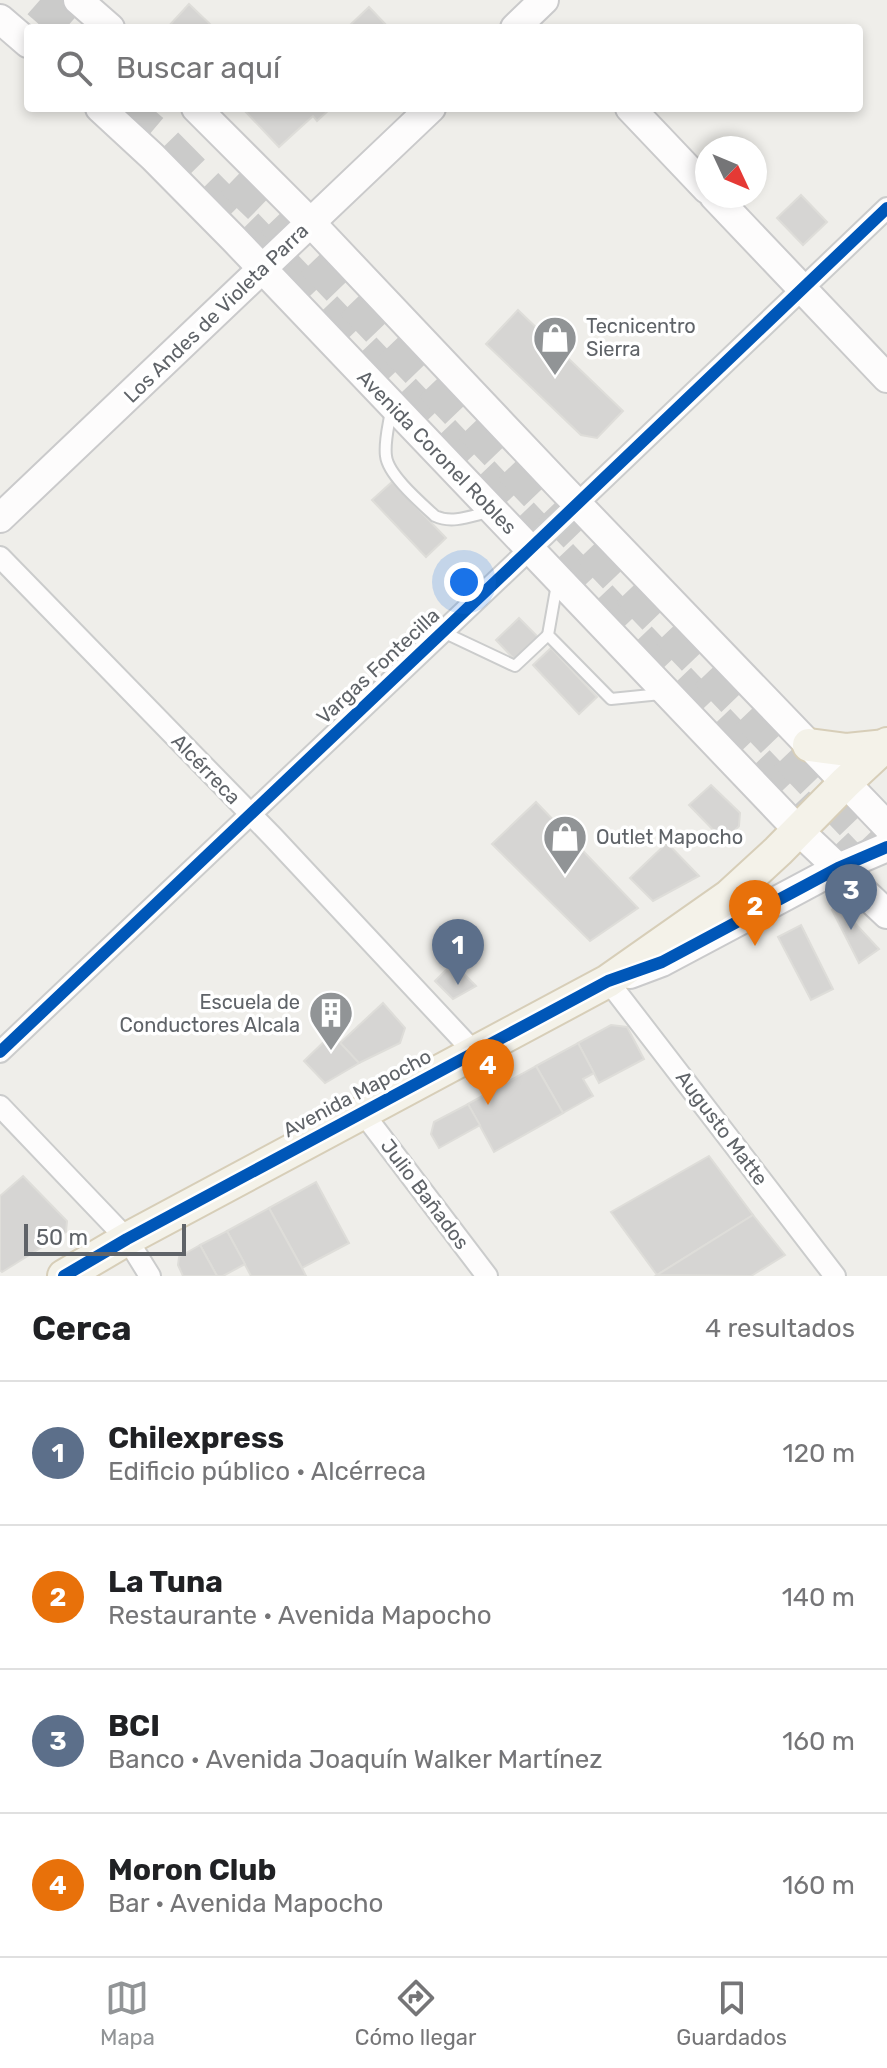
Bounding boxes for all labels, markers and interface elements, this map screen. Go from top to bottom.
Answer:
search box [24,24,863,112]
icon: search [52,46,96,90]
text: Buscar aquí [116,50,280,86]
north arrow [695,136,767,208]
street label: Los Andes de Violeta Parra [119,219,313,407]
shop icon: Tecnicentro Sierra [531,314,579,377]
place label: Tecnicentro Sierra [586,314,696,361]
street label: Avenida Coronel Robles [352,365,522,539]
your location [444,562,484,602]
street label: Vargas Fontecilla [312,603,444,729]
street label: Alcérreca [167,729,245,809]
shop icon: Outlet Mapocho [541,813,589,876]
place label: Outlet Mapocho [596,825,743,849]
pin: 3 [825,864,877,930]
pin: 2 [729,880,781,946]
pin: 1 [432,919,484,985]
building icon: Escuela de Conductores Alcala [307,989,355,1052]
place label: Escuela de Conductores Alcala [119,990,300,1037]
pin: 4 [462,1039,514,1105]
street label: Avenida Mapocho [279,1044,435,1142]
street label: Augusto Matte [671,1066,773,1190]
street label: Julio Bañados [376,1134,474,1254]
scale bar [24,1220,186,1256]
text: 50 m [36,1224,88,1251]
text: Cerca [32,1308,131,1349]
text: 4 resultados [705,1313,855,1344]
text: Chilexpress [108,1420,284,1456]
text: 1 [52,1438,64,1469]
text: 120 m [783,1438,855,1469]
text: Edificio público · Alcérreca [108,1456,426,1487]
text: La Tuna [108,1564,223,1600]
text: 2 [50,1582,66,1613]
text: 140 m [782,1582,855,1613]
text: Restaurante · Avenida Mapocho [108,1600,492,1631]
text: BCI [108,1708,160,1744]
text: 3 [49,1726,67,1757]
text: 160 m [782,1726,855,1757]
text: Banco · Avenida Joaquín Walker Martínez [108,1744,602,1775]
text: Moron Club [108,1852,276,1888]
text: 4 [49,1870,67,1901]
text: 160 m [782,1870,855,1901]
text: Bar · Avenida Mapocho [108,1888,384,1919]
tab: Mapa [100,1976,155,2051]
tab: Cómo llegar [355,1976,476,2051]
tab: Guardados [676,1976,787,2051]

